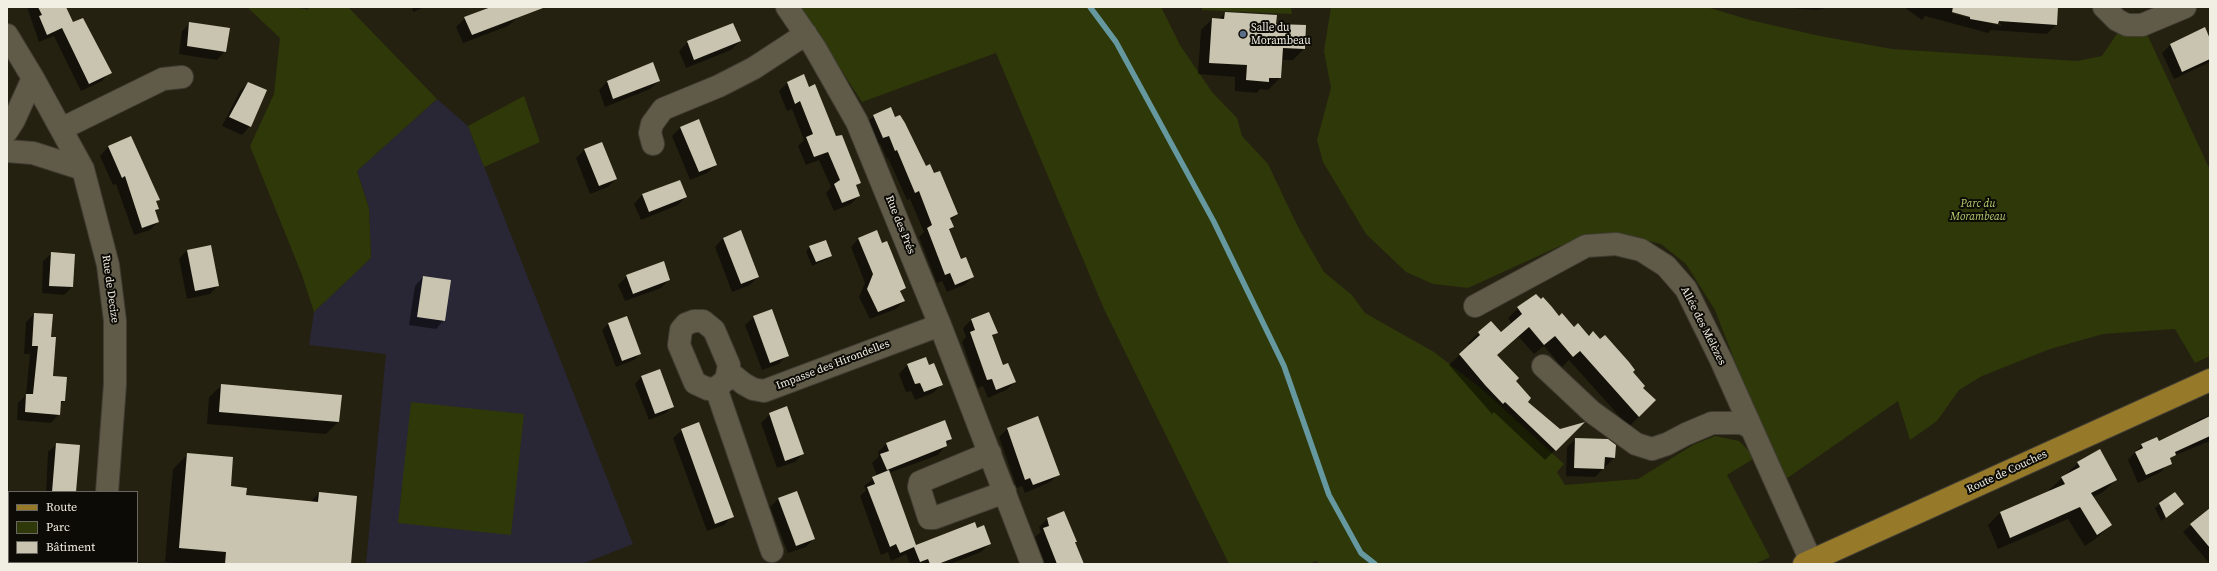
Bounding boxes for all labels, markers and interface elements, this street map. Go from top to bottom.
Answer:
place label: Salle du Morambeau [1251,21,1311,47]
marker: Salle du Morambeau [1238,29,1248,39]
street label: Rue des Prés [882,194,918,256]
park label: Parc du Morambeau [1950,197,2006,223]
street label: Rue de Decize [99,254,121,324]
street label: Allée des Mélèzes [1678,285,1728,367]
street label: Impasse des Hirondelles [774,337,892,393]
street label: Route de Couches [1965,448,2049,496]
legend [8,491,138,563]
text: Route [46,499,77,515]
text: Parc [46,519,70,535]
text: Bâtiment [46,539,95,555]

